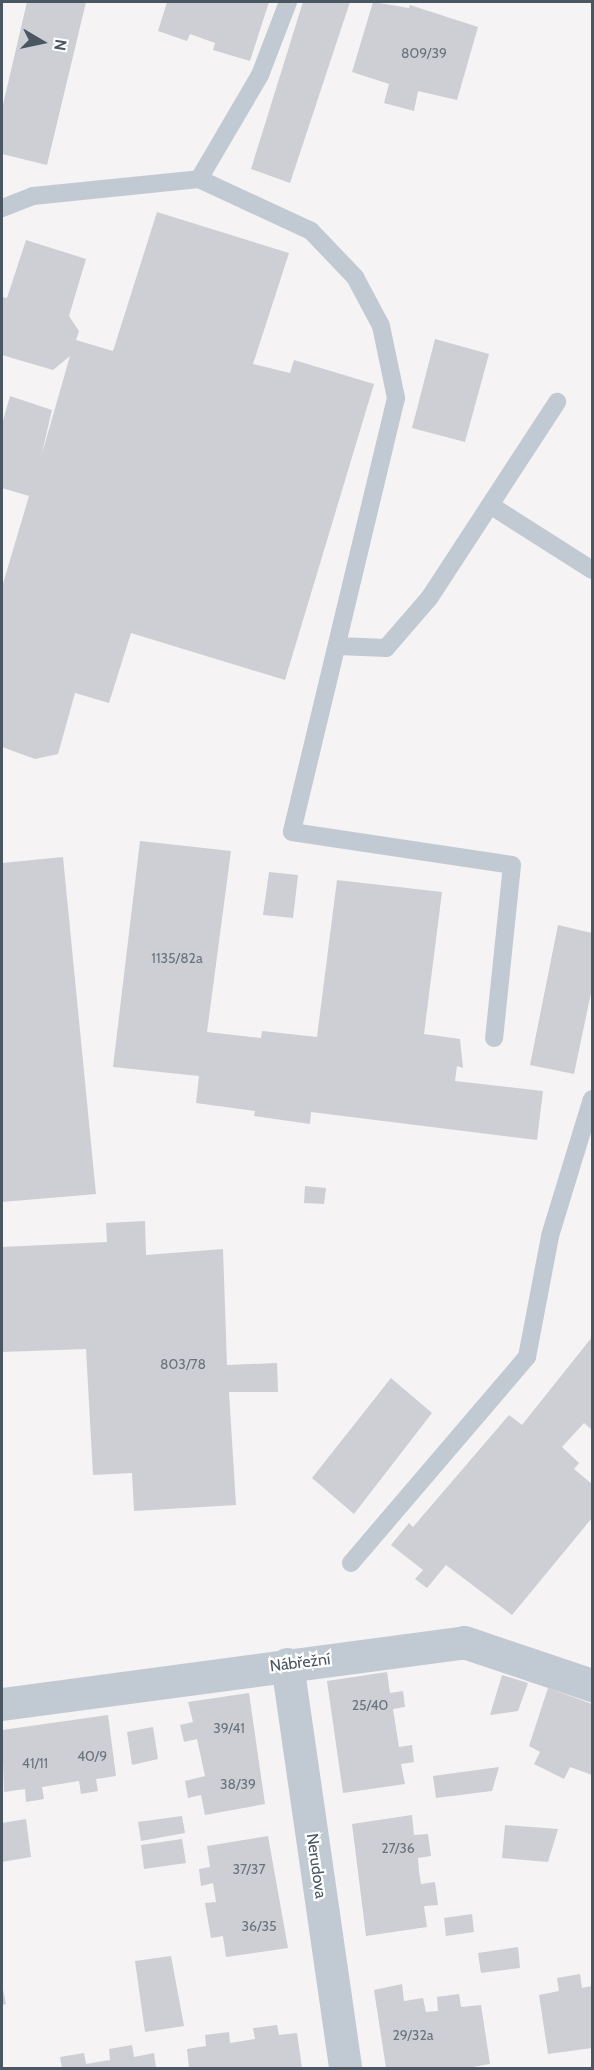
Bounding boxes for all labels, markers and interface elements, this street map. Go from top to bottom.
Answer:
north arrow [12,12,72,72]
text: N [50,38,71,52]
house number: 809/39 [401,45,447,61]
house number: 1135/82a [151,950,203,966]
house number: 803/78 [160,1356,206,1372]
street label: Nábřežní [269,1650,331,1676]
house number: 25/40 [352,1697,388,1713]
house number: 39/41 [213,1720,245,1736]
house number: 40/9 [77,1748,107,1764]
house number: 41/11 [22,1755,48,1771]
house number: 38/39 [220,1776,256,1792]
street label: Nerudova [302,1832,330,1900]
house number: 27/36 [381,1840,415,1856]
house number: 37/37 [233,1861,265,1877]
house number: 36/35 [241,1918,277,1934]
house number: 29/32a [392,2027,434,2043]

